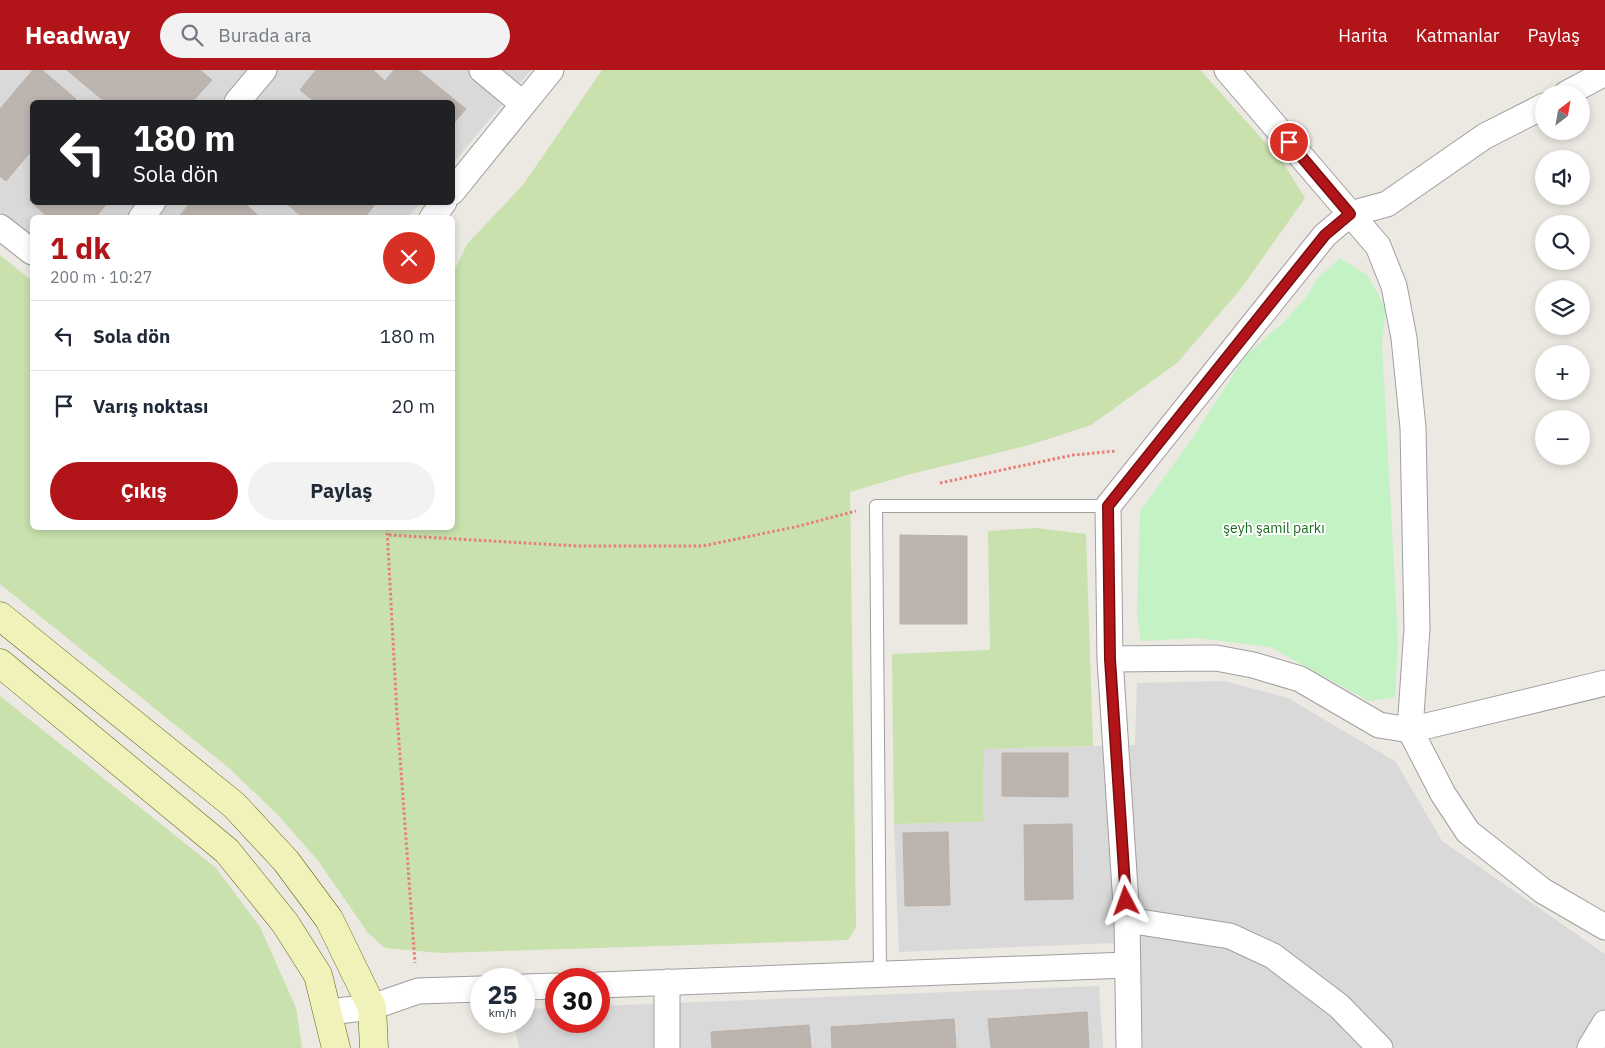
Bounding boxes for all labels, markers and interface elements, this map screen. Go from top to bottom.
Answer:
search box [160,13,510,58]
text: Headway [25,19,130,51]
icon: search [178,21,206,49]
text: Burada ara [218,23,311,47]
text: Harita [1338,24,1388,47]
text: Katmanlar [1416,24,1499,47]
text: Paylaş [1527,24,1580,47]
north arrow [1535,85,1590,140]
map controls [1535,85,1590,465]
text: 180 m [133,115,236,161]
icon: left [50,120,115,185]
pin [1268,121,1310,163]
icon: arrive [1275,128,1303,156]
button: sound [1535,150,1590,205]
text: Sola dön [133,159,219,188]
button: search [1535,215,1590,270]
text: 1 dk [50,228,111,267]
button: close [383,232,435,284]
text: 200 m · 10:27 [50,267,152,287]
button: layers [1535,280,1590,335]
icon: left [50,322,78,350]
text: Sola dön [93,324,170,348]
text: 180 m [380,324,435,348]
button: + [1535,345,1590,400]
icon: arrive [50,392,78,420]
text: Varış noktası [93,394,208,418]
text: 20 m [391,394,435,418]
button: − [1535,410,1590,465]
button: Çıkış [50,462,238,520]
button: Paylaş [248,462,435,520]
park label: şeyh şamil parkı [1223,519,1325,537]
position arrow [1099,874,1151,926]
speed limit sign: 30 [545,968,610,1033]
text: 25 [487,978,518,1011]
text: km/h [488,1005,517,1020]

